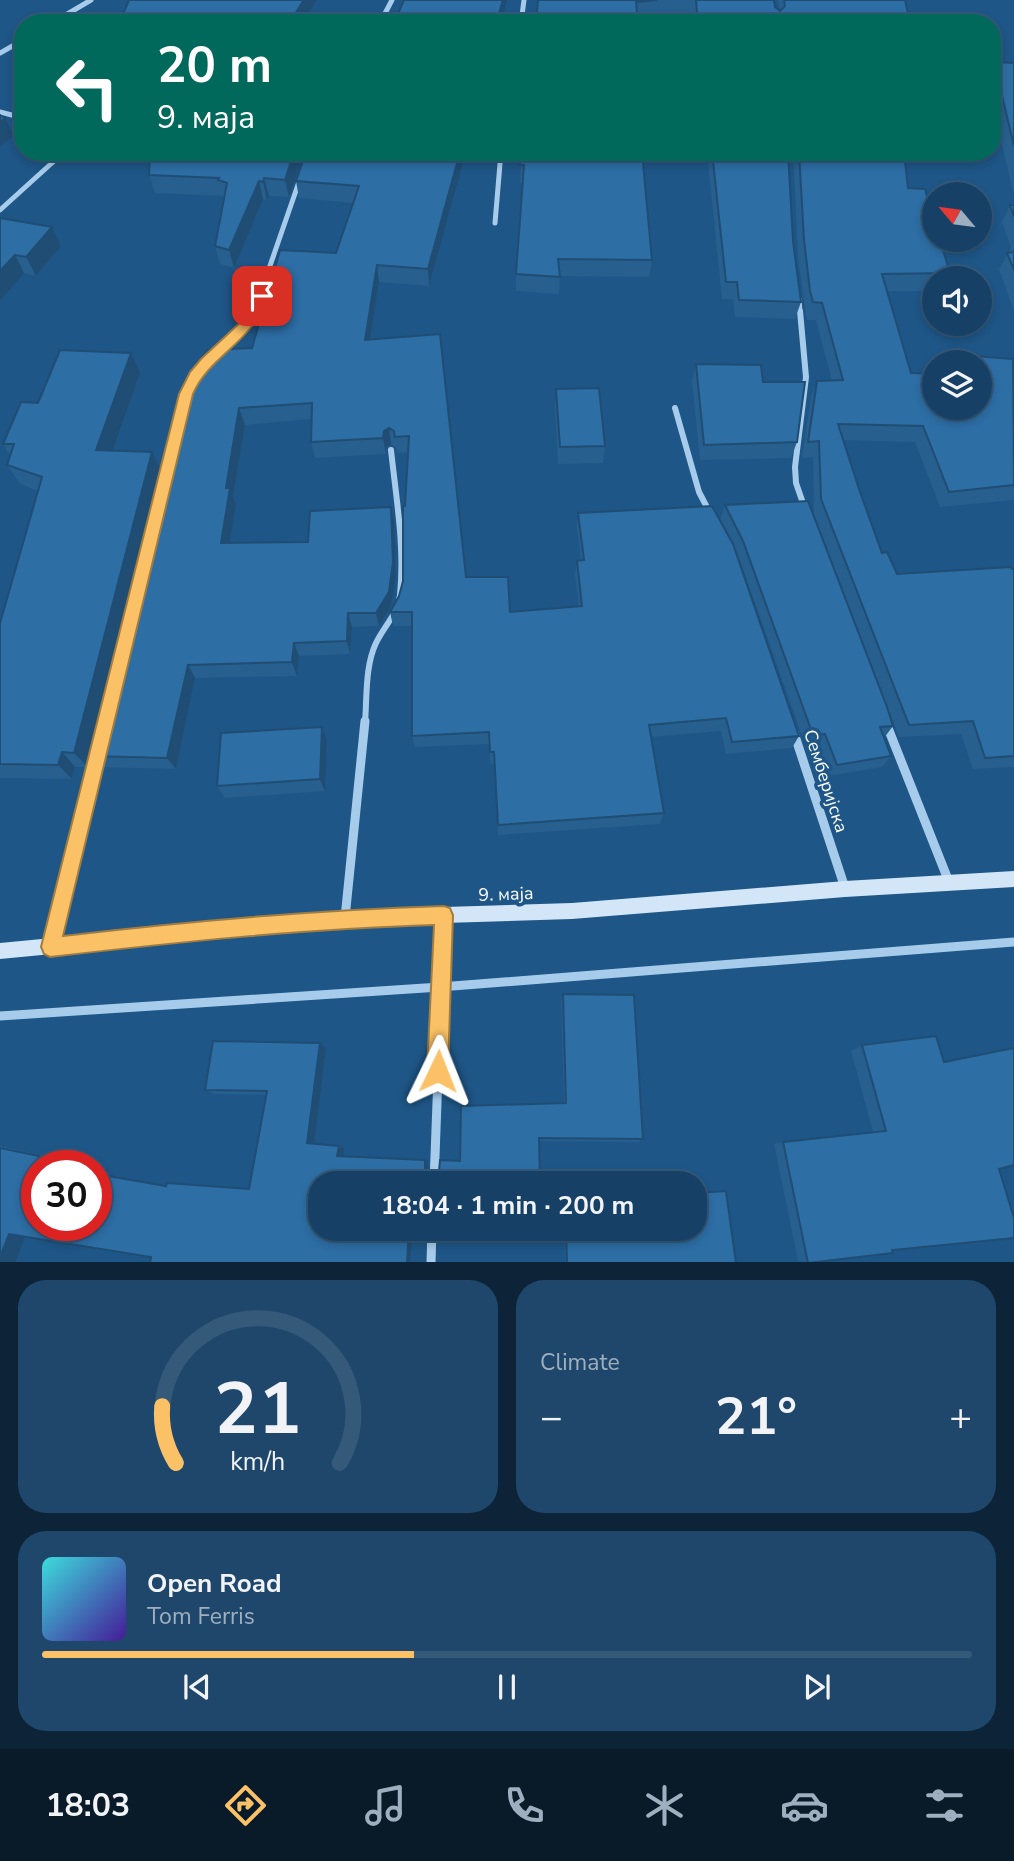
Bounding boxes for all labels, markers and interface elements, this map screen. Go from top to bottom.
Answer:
text: 20 m [157,32,272,99]
icon: left [42,42,133,133]
text: 9. маја [157,96,255,139]
north arrow [922,182,992,252]
map controls [922,182,992,420]
pin [232,266,292,326]
button: sound [922,266,992,336]
icon: arrive [243,277,281,315]
button: layers [922,350,992,420]
street label: Семберијска [798,727,854,835]
street label: 9. маја [478,881,534,907]
position arrow [401,1034,475,1108]
speed limit sign: 30 [21,1150,112,1241]
text: 18:04 · 1 min · 200 m [381,1188,634,1223]
text: Climate [540,1347,620,1378]
text: 21 [214,1359,302,1459]
text: 21° [715,1381,797,1452]
text: − [540,1392,563,1443]
text: + [949,1392,972,1443]
text: km/h [230,1444,286,1478]
text: Open Road [147,1566,282,1601]
text: Tom Ferris [147,1601,255,1632]
icon: previous [178,1668,216,1706]
icon: pause [488,1668,526,1706]
icon: next [798,1668,836,1706]
icon: directions [221,1781,270,1830]
icon: music [361,1781,410,1830]
icon: phone [500,1781,549,1830]
icon: climate [640,1781,689,1830]
icon: car [780,1781,829,1830]
icon: filters [920,1781,969,1830]
text: 18:03 [45,1784,130,1827]

